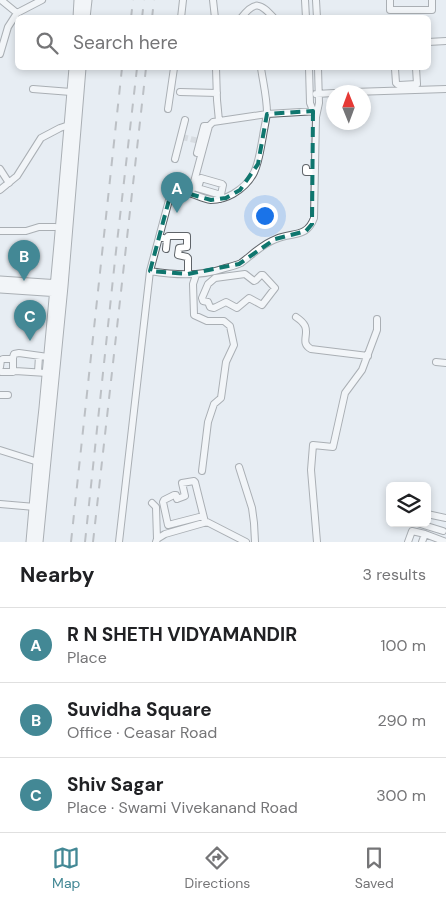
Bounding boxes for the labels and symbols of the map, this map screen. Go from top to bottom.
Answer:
north arrow [326,85,371,130]
pin: A [161,172,193,213]
your location [252,203,278,229]
pin: B [8,240,40,281]
pin: C [14,300,46,341]

